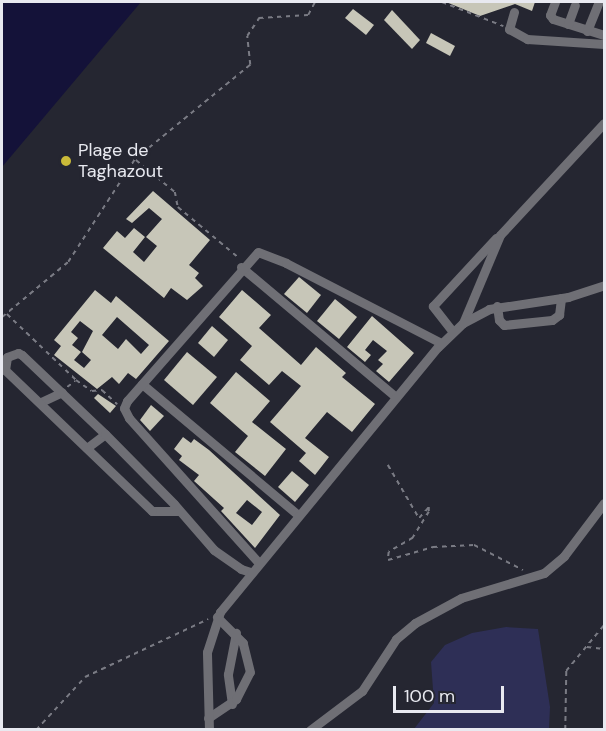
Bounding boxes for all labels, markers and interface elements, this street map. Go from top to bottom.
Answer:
place label: Plage de Taghazout [78,140,163,182]
marker: Plage de Taghazout [59,154,73,168]
scale bar [396,674,507,712]
text: 100 m [404,684,455,708]

